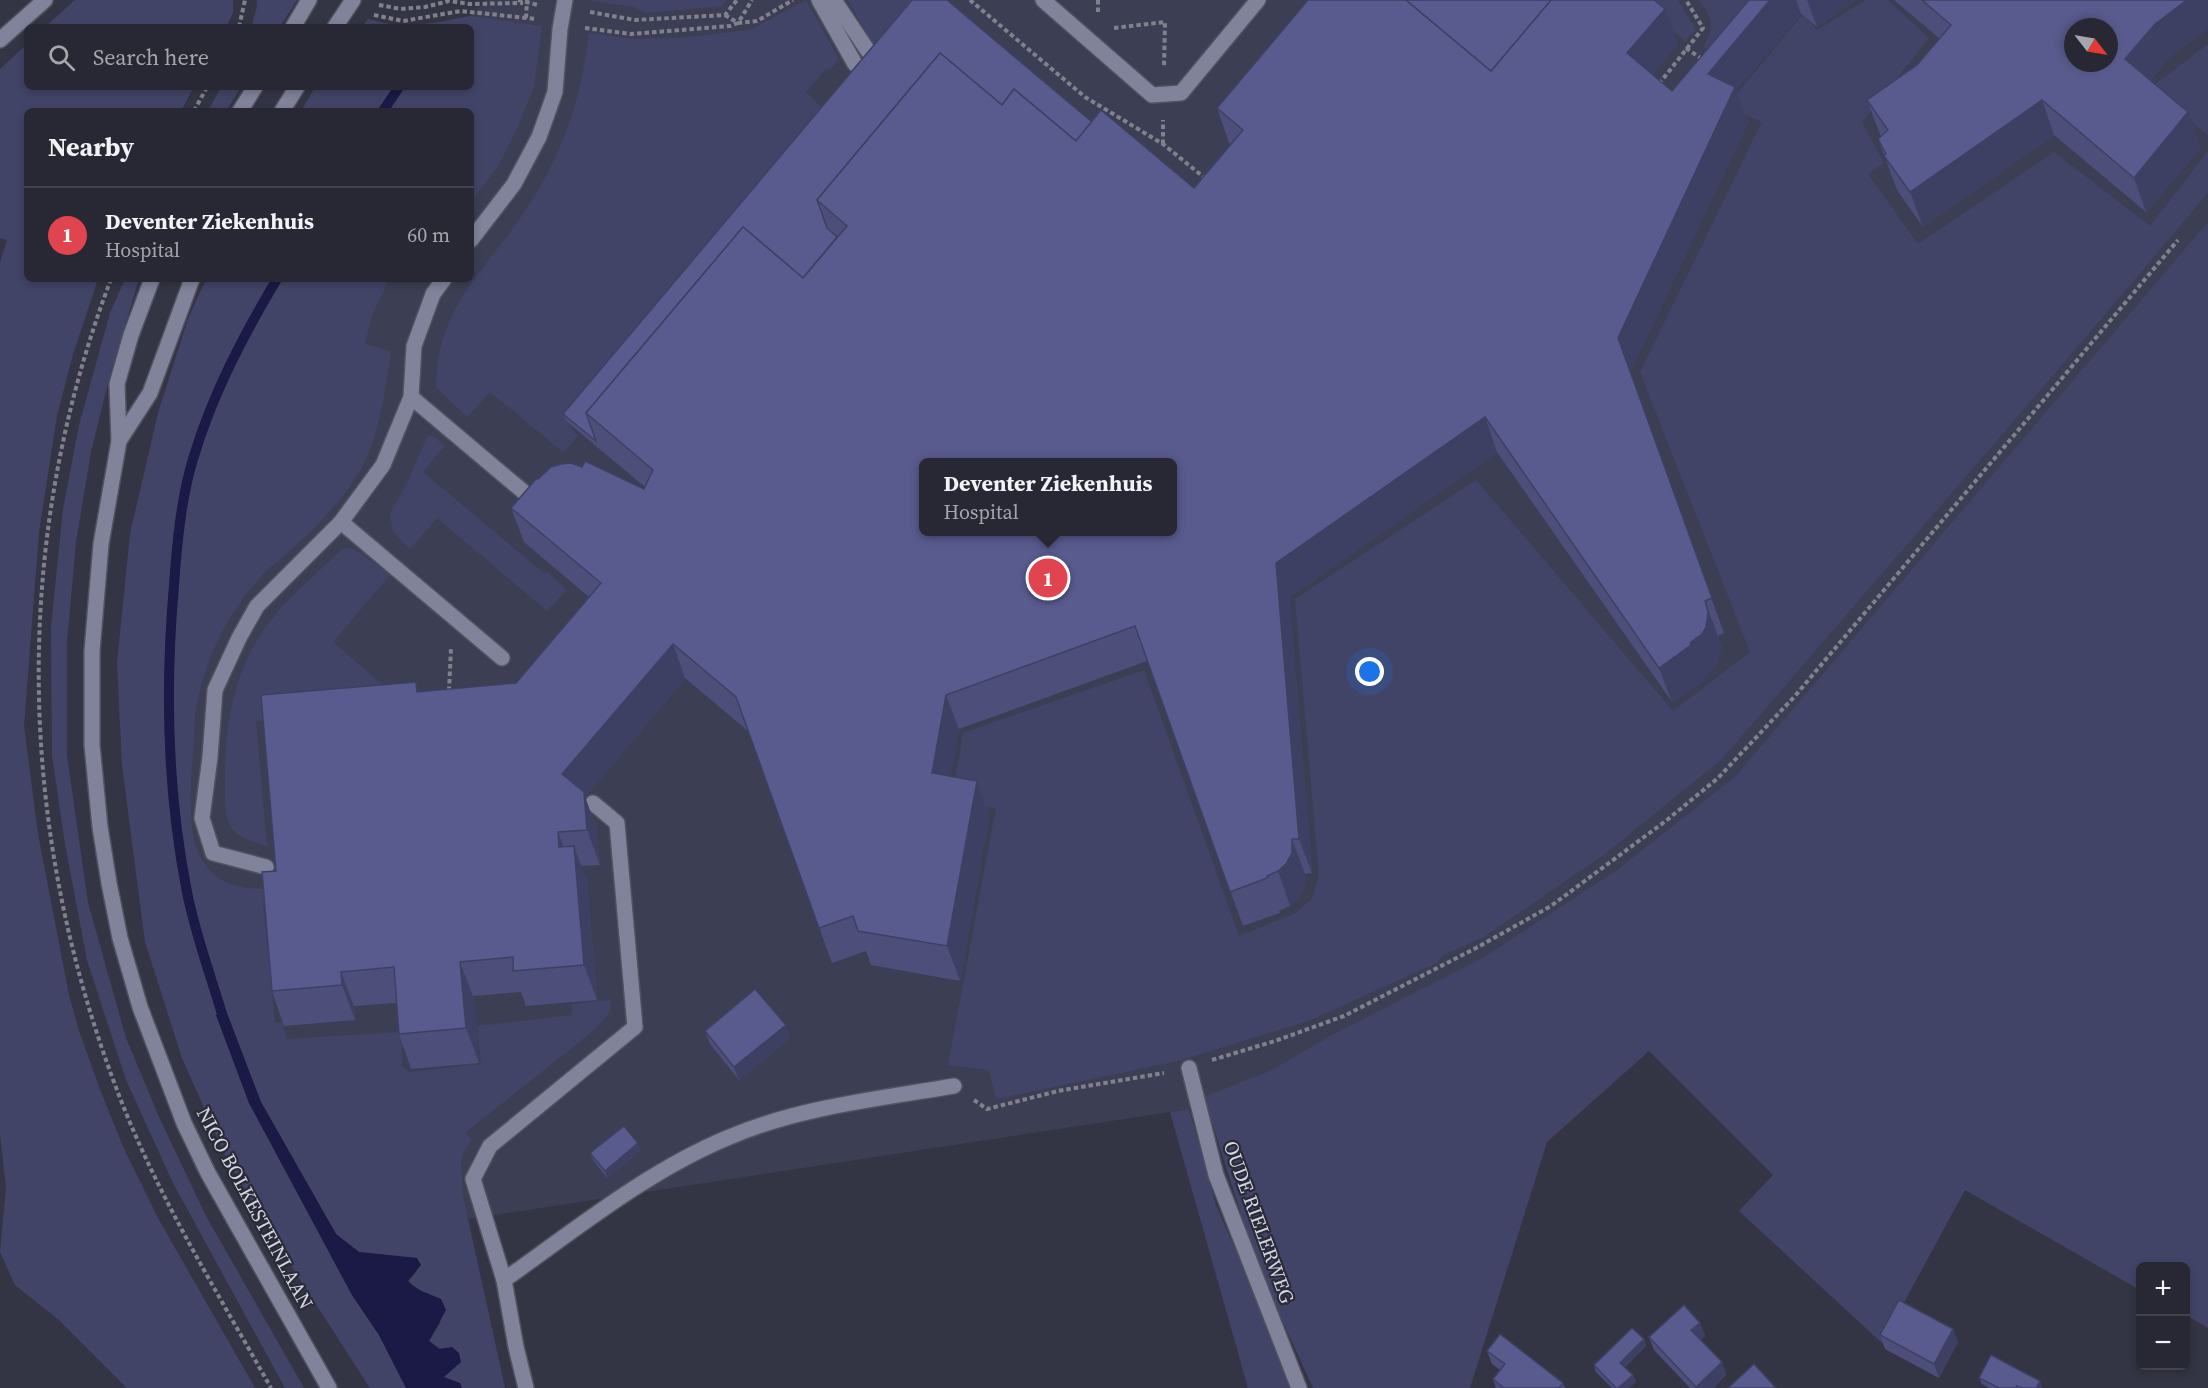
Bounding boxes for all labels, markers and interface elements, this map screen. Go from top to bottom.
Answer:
north arrow [2064,18,2118,72]
search box [24,24,474,90]
icon: search [45,41,78,74]
text: Search here [93,42,209,72]
text: Nearby [48,129,134,165]
text: Deventer Ziekenhuis [105,206,314,236]
text: 1 [62,221,73,249]
text: 60 m [407,221,450,249]
text: Hospital [105,236,180,264]
popup [919,458,1177,536]
text: Deventer Ziekenhuis [944,468,1152,498]
text: Hospital [944,498,1019,526]
pin: 1 [1028,556,1068,600]
your location [1355,657,1384,686]
street label: NICO BOLKESTEINLAAN [190,1102,320,1314]
street label: OUDE RIELERWEG [1217,1137,1302,1308]
map controls [2136,1262,2190,1370]
button: + [2136,1262,2190,1316]
button: − [2136,1316,2190,1370]

